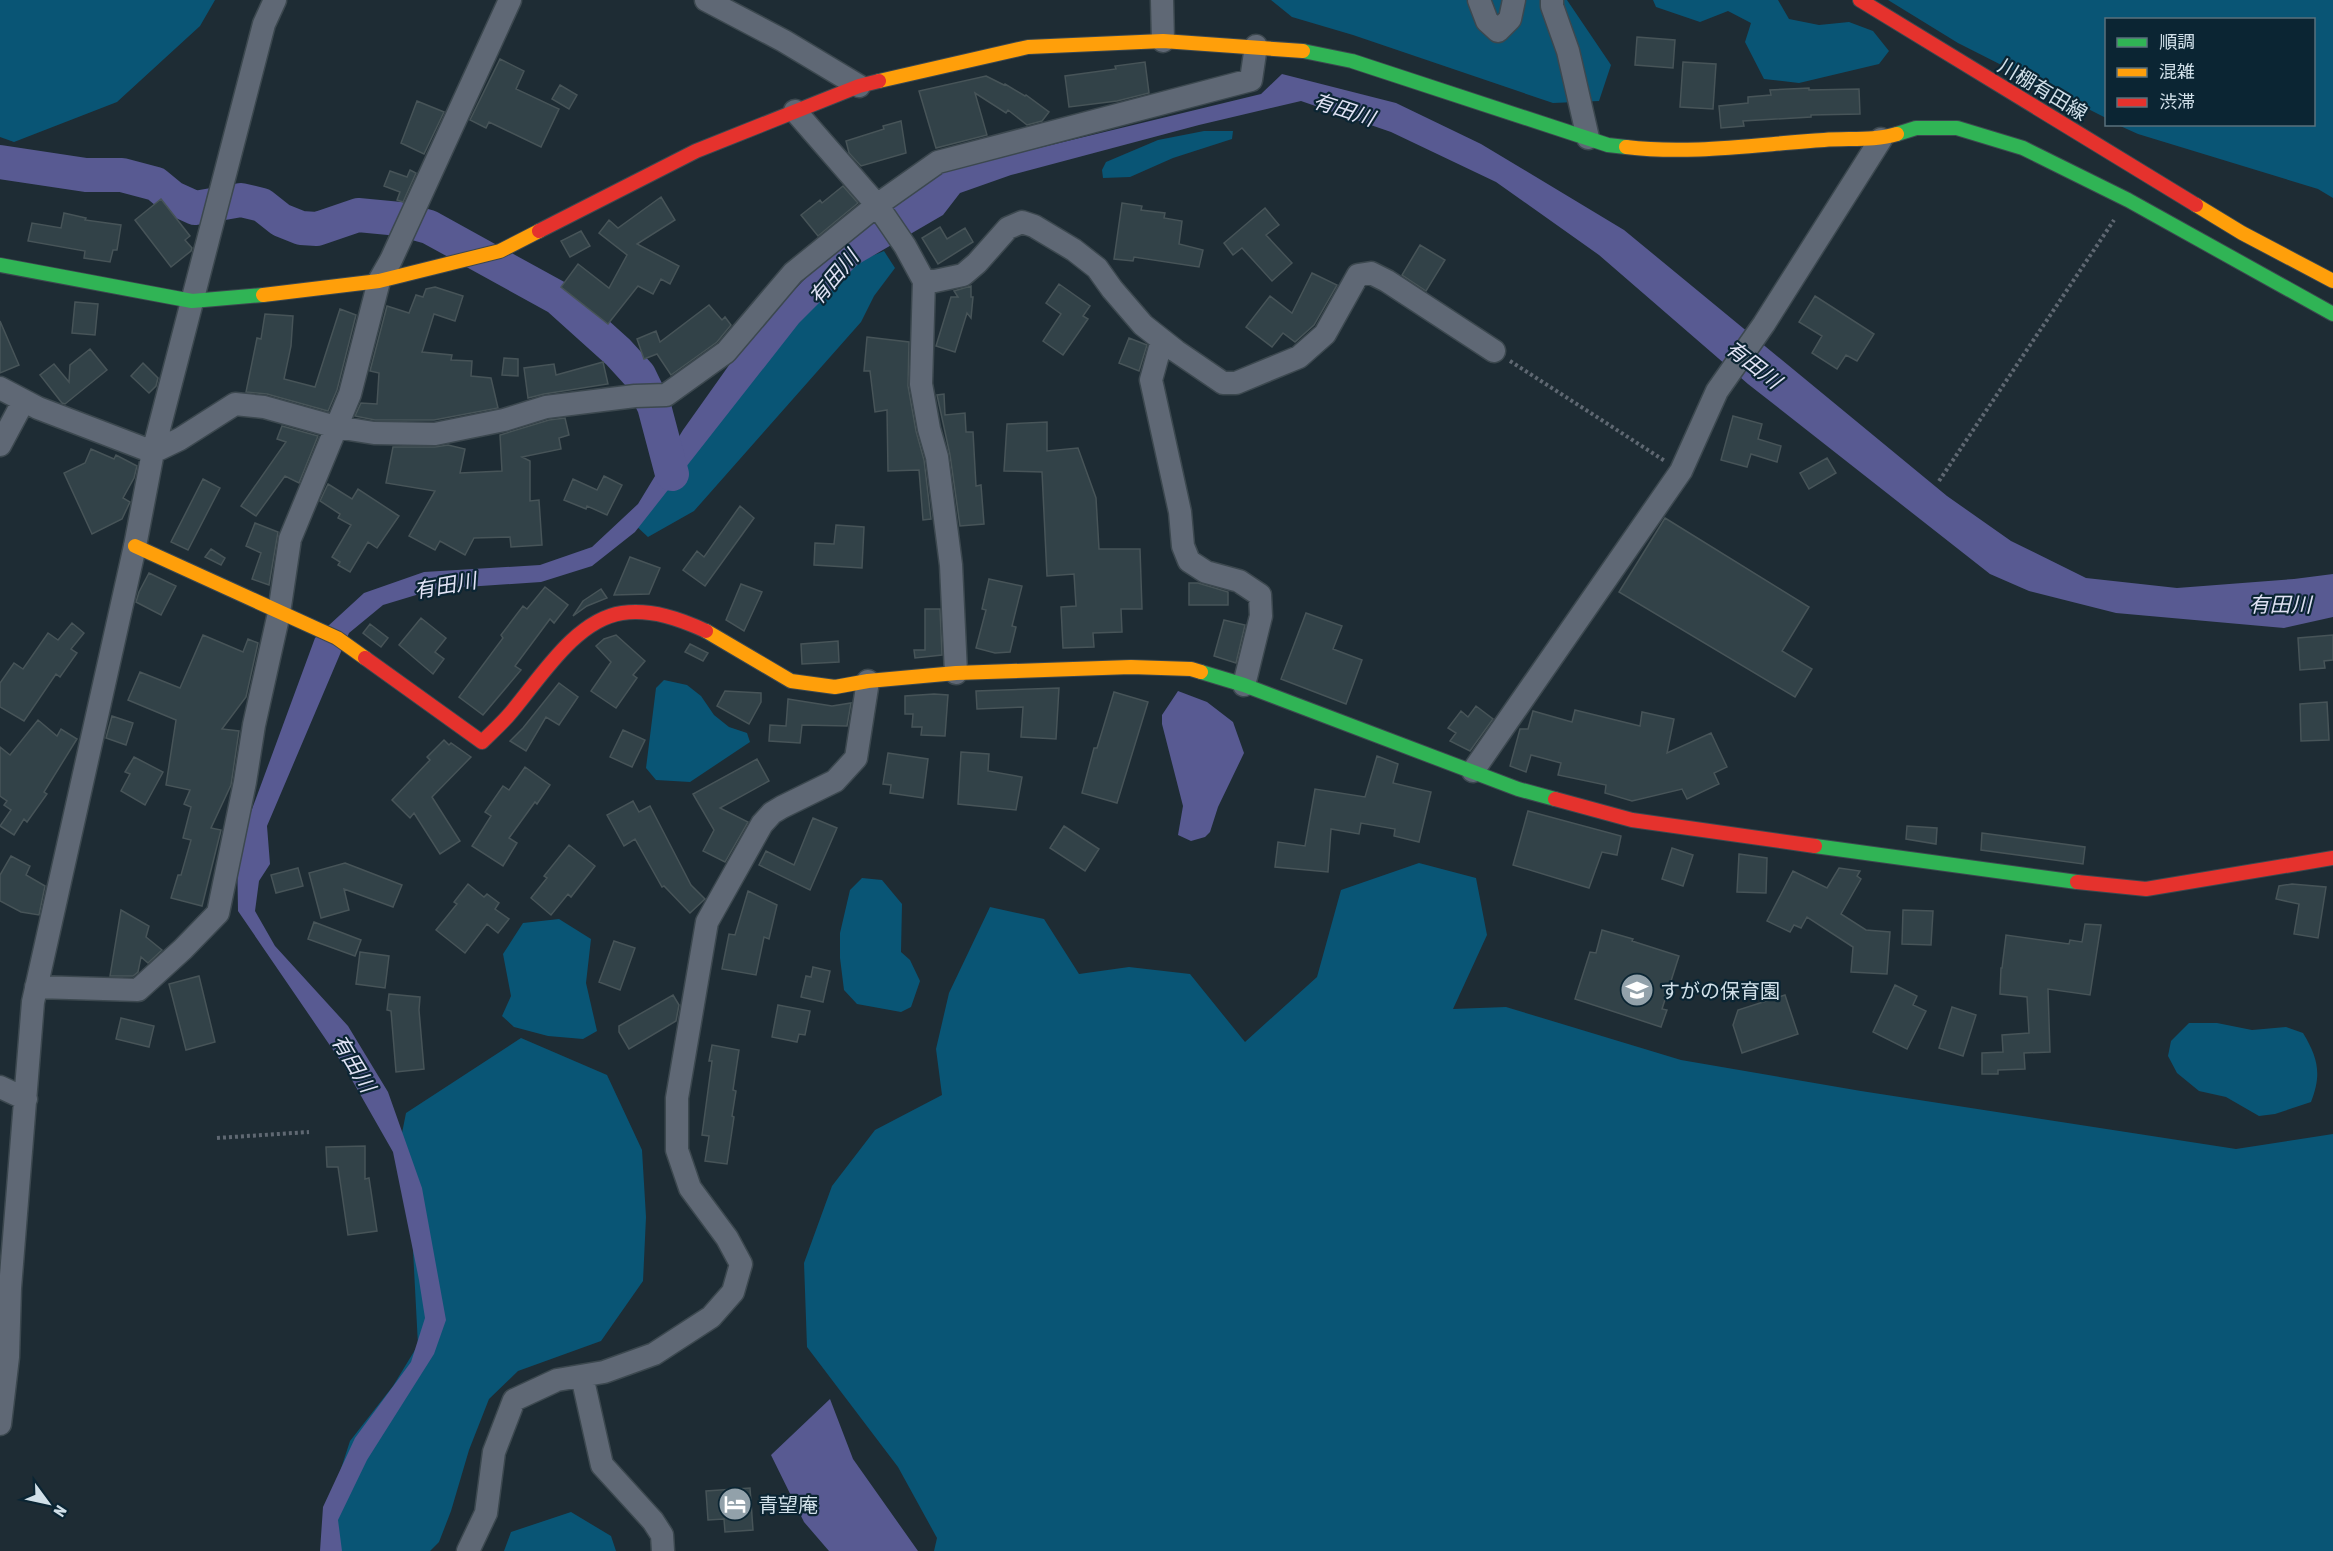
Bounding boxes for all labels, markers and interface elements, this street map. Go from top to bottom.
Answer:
legend [2105,18,2315,126]
text: 順調 [2159,31,2195,52]
street label: 川棚有田線 [1994,53,2092,125]
text: 混雑 [2159,61,2195,82]
water label: 有田川 [1310,88,1380,131]
text: 渋滞 [2159,91,2195,112]
water label: 有田川 [804,244,864,309]
water label: 有田川 [1722,335,1788,394]
water label: 有田川 [412,567,480,602]
water label: 有田川 [2249,592,2313,616]
school or university icon: すがの保育園 [1619,972,1655,1008]
place label: すがの保育園 [1660,979,1780,1002]
water label: 有田川 [327,1030,382,1098]
north arrow [18,1473,78,1533]
hotel icon: 青望庵 [717,1486,753,1522]
place label: 青望庵 [758,1493,818,1516]
text: N [50,1502,71,1520]

